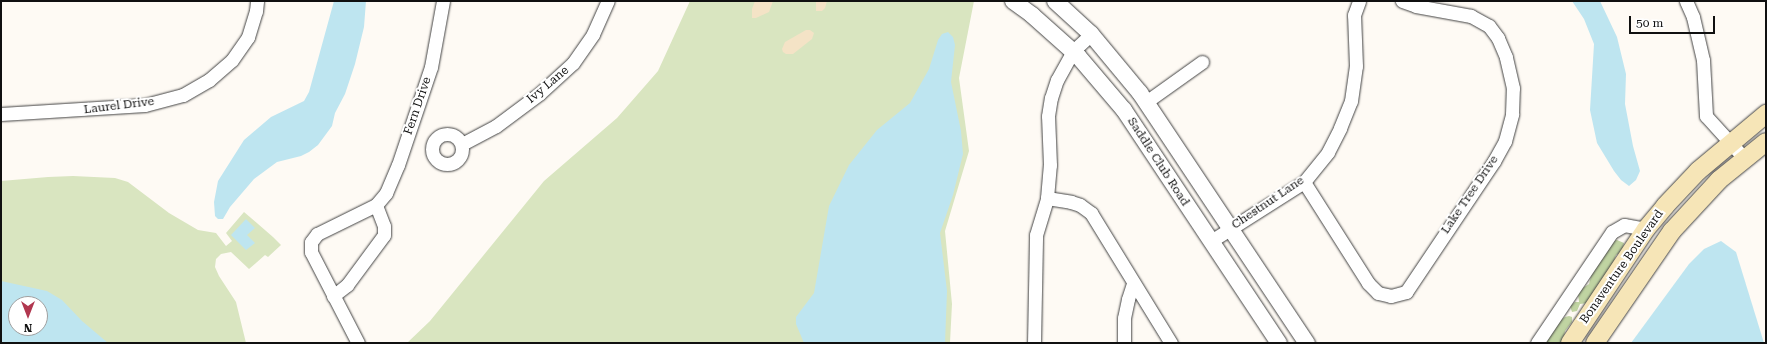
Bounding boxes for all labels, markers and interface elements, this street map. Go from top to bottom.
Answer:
scale bar [1631,8,1717,34]
text: 50 m [1636,16,1663,30]
street label: Ivy Lane [524,63,572,107]
street label: Fern Drive [401,75,435,137]
street label: Laurel Drive [83,95,155,117]
street label: Saddle Club Road [1124,115,1192,209]
street label: Lake Tree Drive [1439,153,1501,237]
street label: Chestnut Lane [1229,174,1307,232]
street label: Bonaventure Boulevard [1577,207,1667,327]
north arrow [8,296,48,336]
text: N [24,321,32,334]

